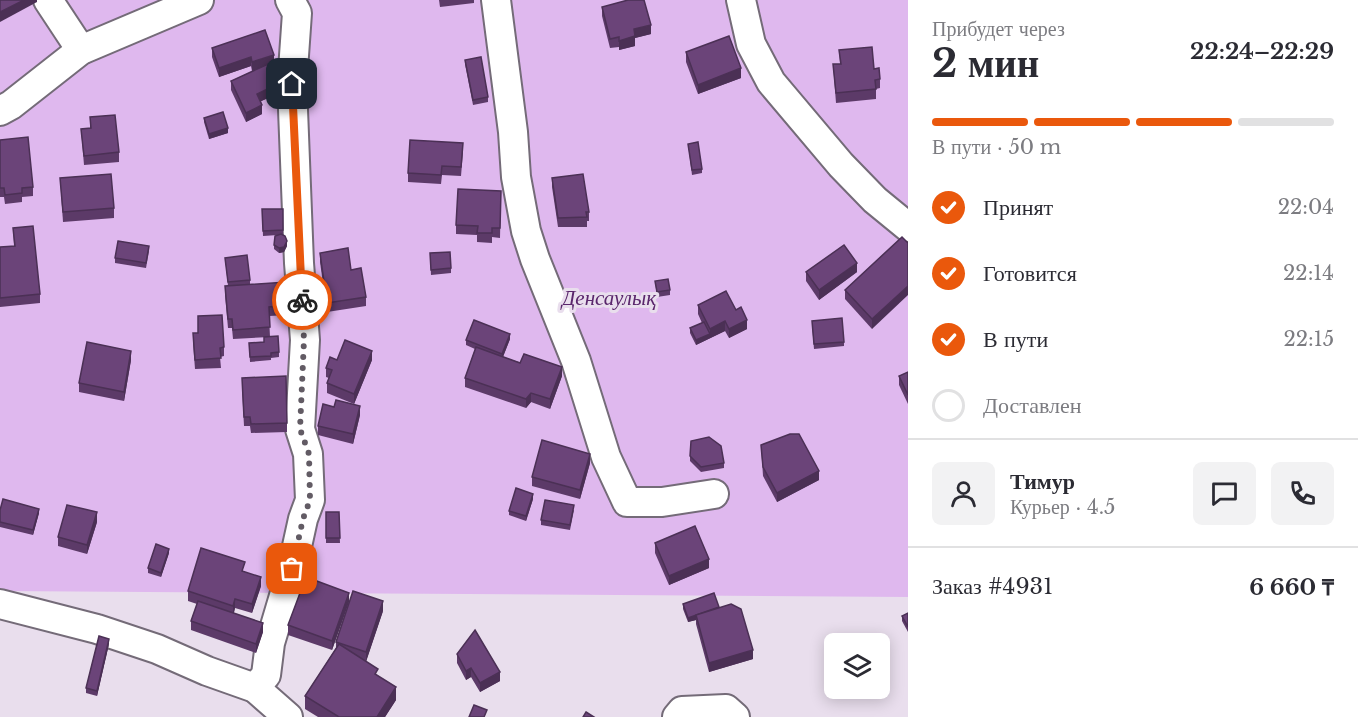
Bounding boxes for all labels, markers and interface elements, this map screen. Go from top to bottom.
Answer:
text: Прибудет через [932,17,1065,41]
text: 22:24–22:29 [1190,38,1334,65]
text: 2 мин [932,39,1039,88]
pin [266,58,317,109]
icon: home [275,67,308,100]
text: В пути · 50 m [932,135,1061,159]
icon: check [932,191,965,224]
text: Принят [983,194,1053,221]
text: 22:04 [1278,195,1334,219]
icon: check [932,257,965,290]
text: Готовится [983,260,1077,287]
text: 22:14 [1283,261,1334,285]
courier [272,270,332,330]
icon: bike [286,284,319,317]
park label: Денсаулық [560,285,656,311]
icon: check [932,323,965,356]
text: В пути [983,326,1048,353]
text: 22:15 [1283,327,1334,351]
text: Доставлен [983,392,1082,419]
button: person [932,462,995,525]
button: chat [1193,462,1256,525]
button: phone [1271,462,1334,525]
text: Тимур [1010,468,1075,495]
text: Курьер · 4.5 [1010,495,1115,519]
pin [266,543,317,594]
icon: bag [275,552,308,585]
text: Заказ #4931 [932,573,1053,600]
text: 6 660 ₸ [1249,574,1334,601]
map controls [824,633,890,699]
button: layers [824,633,890,699]

